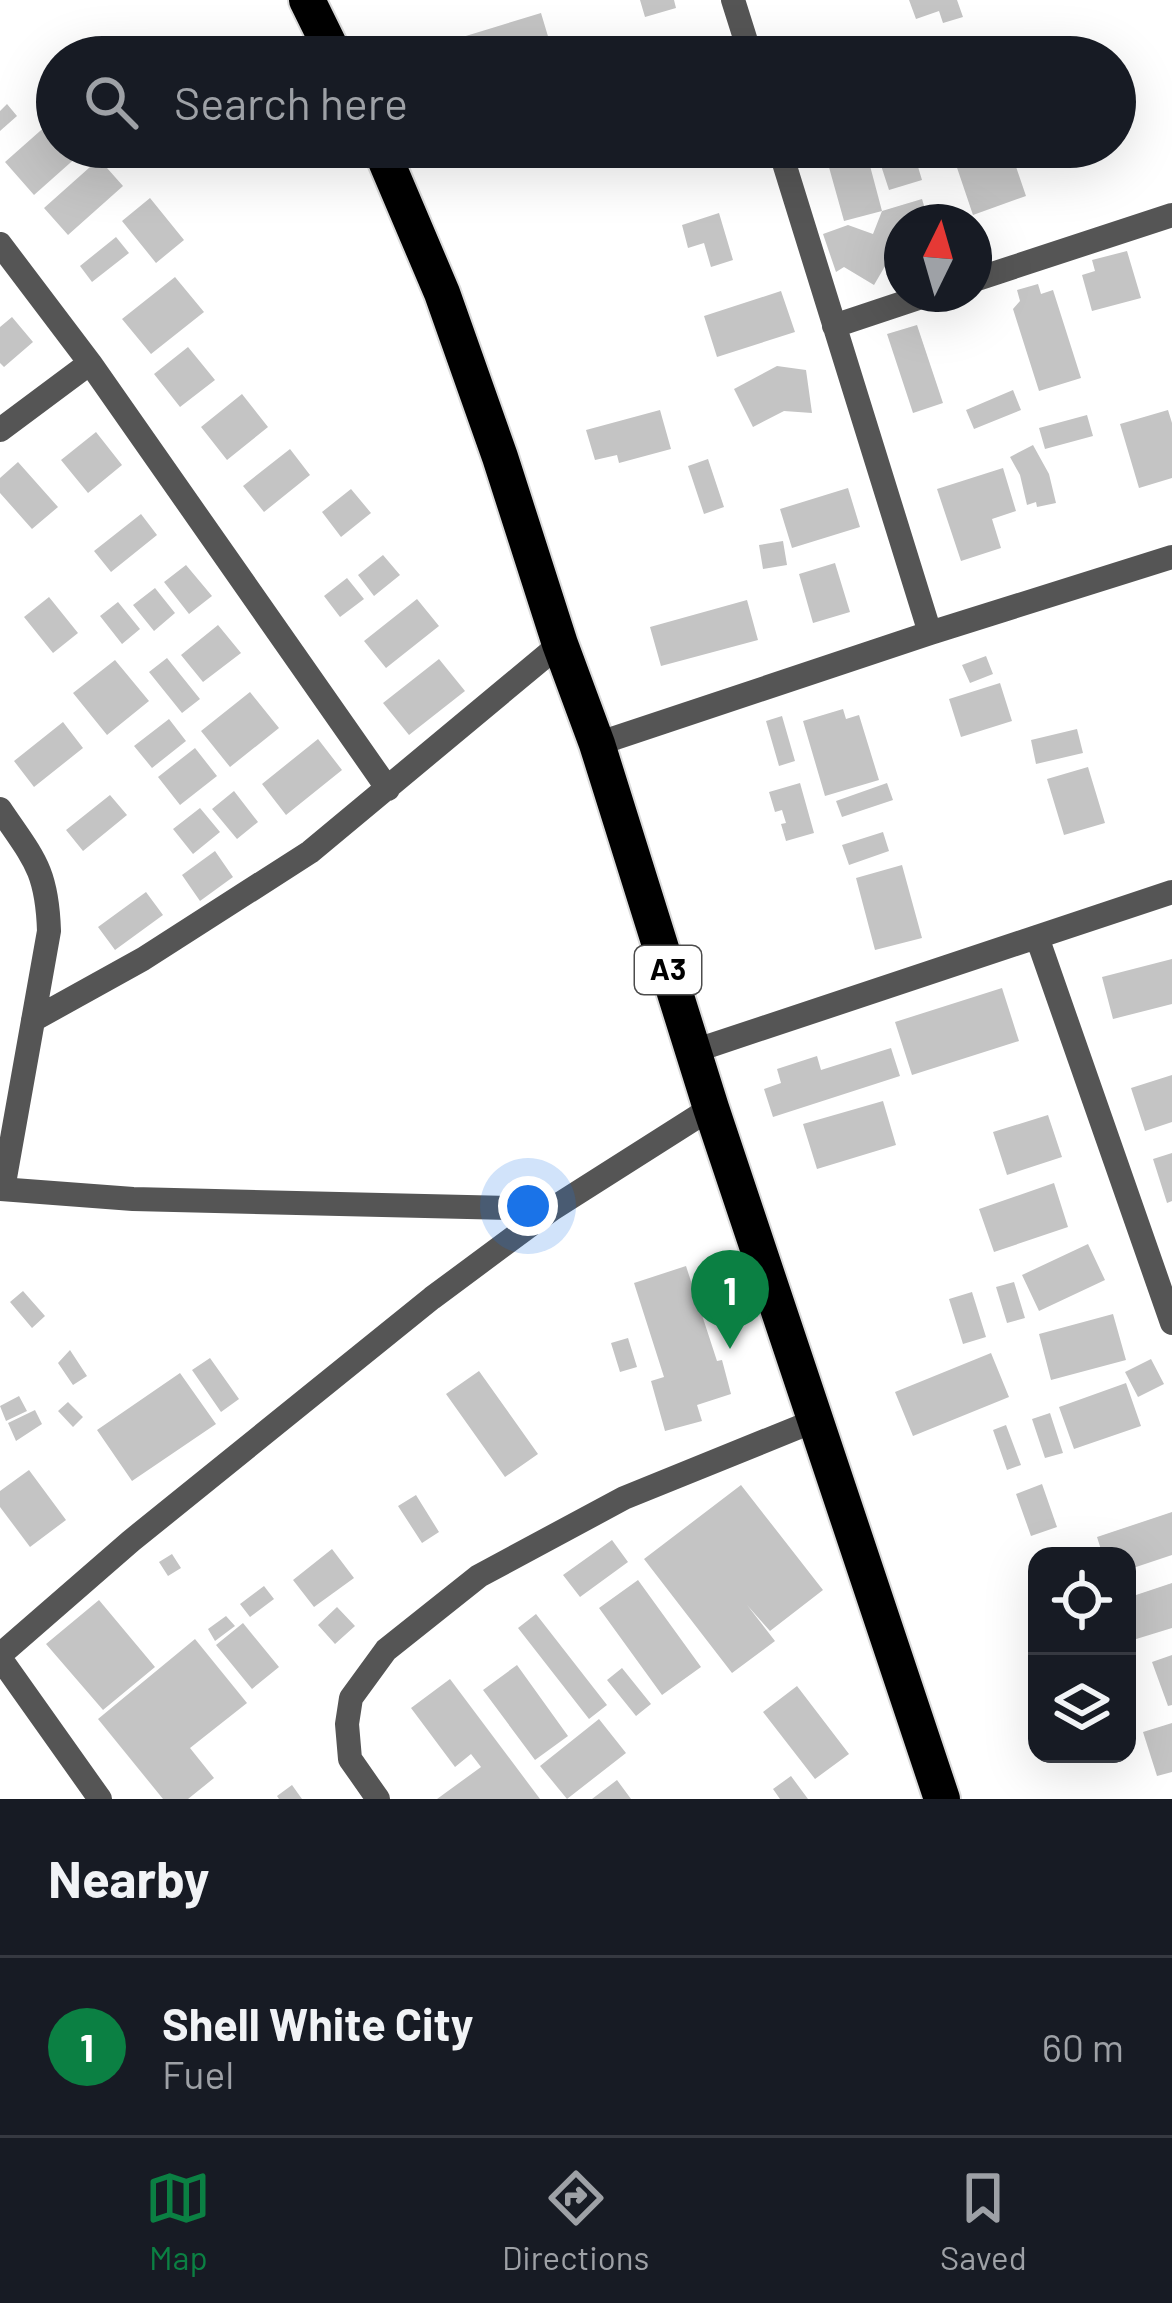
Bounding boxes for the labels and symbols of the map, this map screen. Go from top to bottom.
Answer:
north arrow [884,204,992,312]
road number: A3 [635,946,701,994]
your location [498,1176,558,1236]
pin: 1 [691,1250,769,1349]

